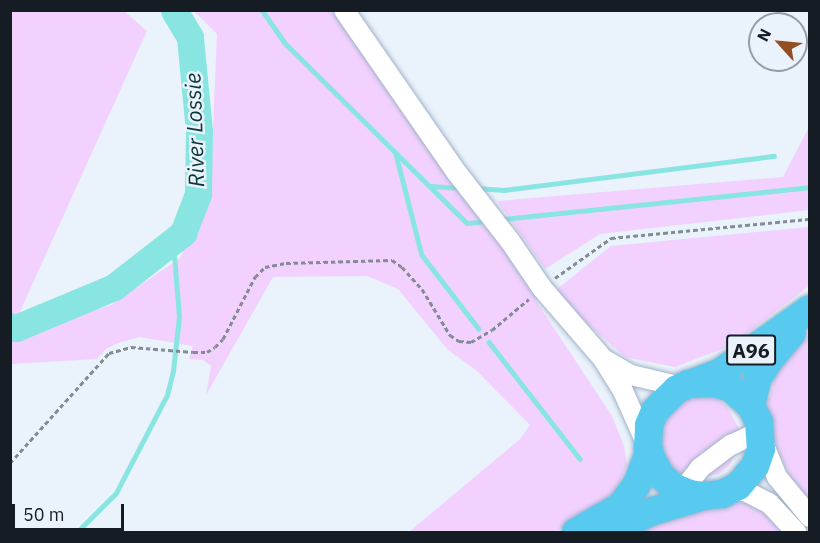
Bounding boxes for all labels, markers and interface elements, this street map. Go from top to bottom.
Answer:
north arrow [748,12,808,72]
text: N [752,25,775,44]
water label: River Lossie [179,72,209,188]
road number: A96 [726,333,777,367]
scale bar [15,492,128,530]
text: 50 m [23,503,65,526]

